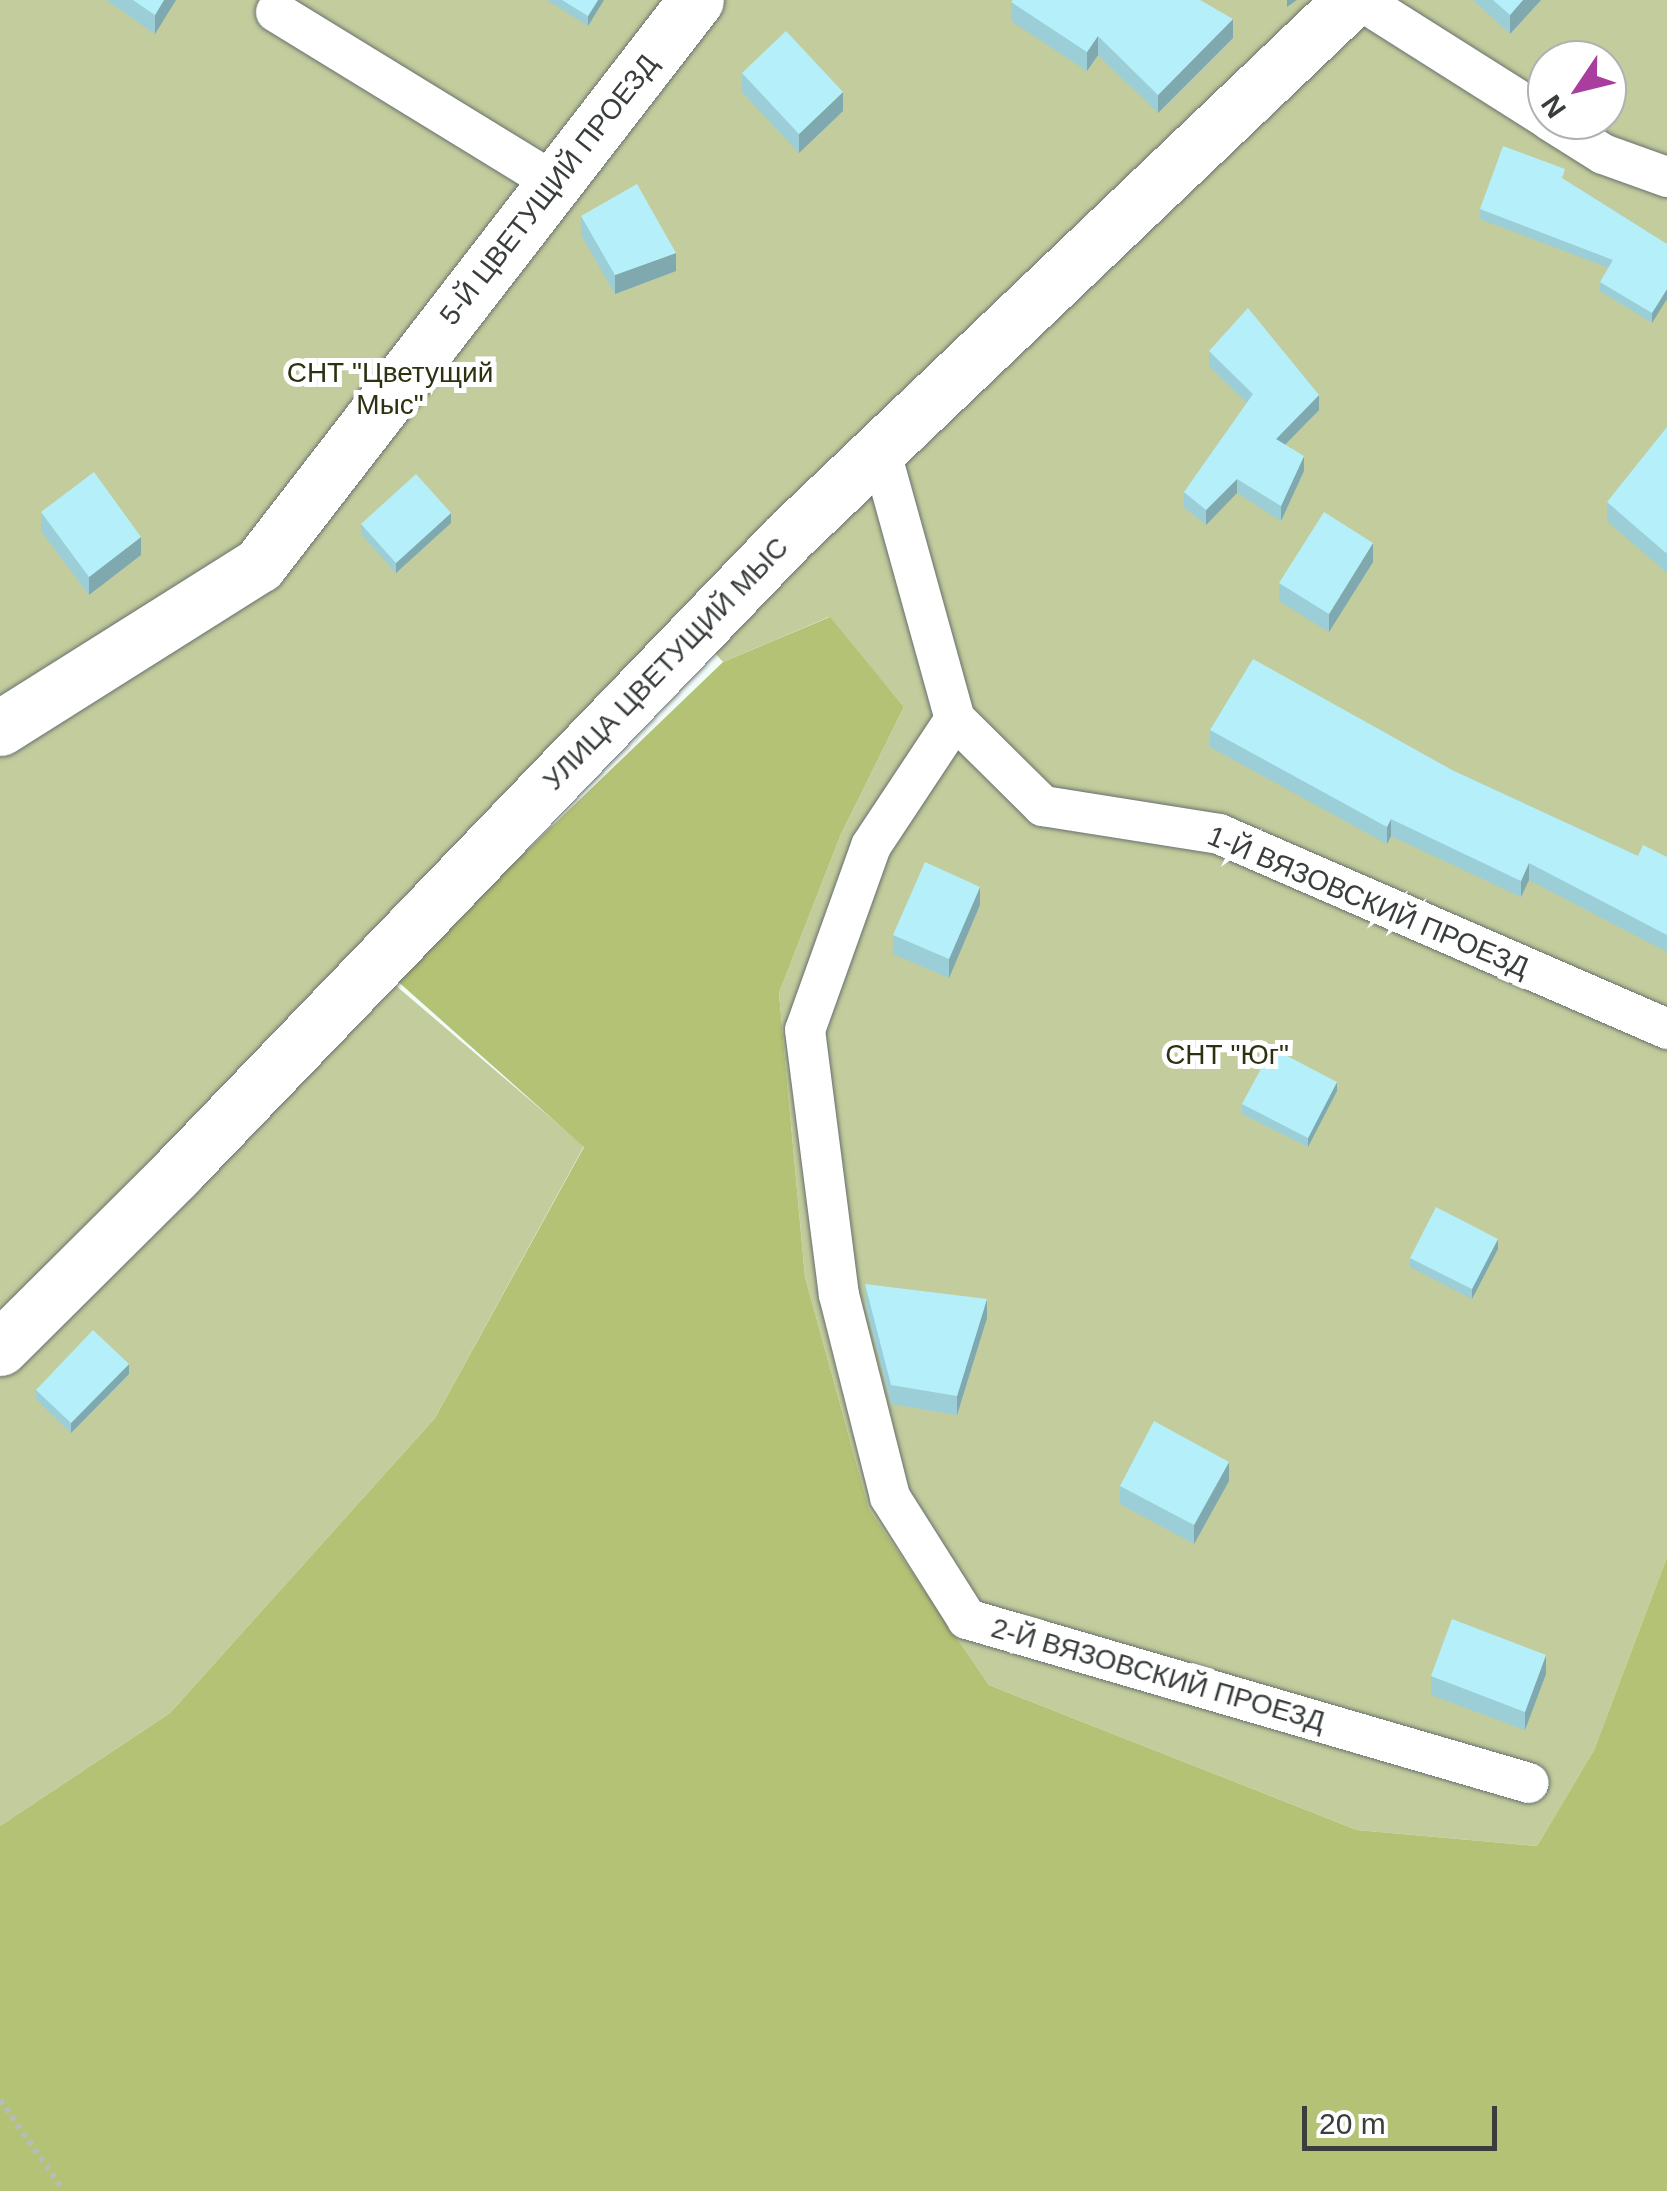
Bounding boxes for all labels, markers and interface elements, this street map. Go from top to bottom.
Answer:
north arrow [1527,40,1627,140]
street label: 5-Й ЦВЕТУЩИЙ ПРОЕЗД [433,48,665,332]
text: N [1535,89,1572,124]
park label: СНТ "Цветущий Мыс" [287,356,493,422]
street label: УЛИЦА ЦВЕТУЩИЙ МЫС [536,531,796,797]
street label: 1-Й ВЯЗОВСКИЙ ПРОЕЗД [1202,819,1534,985]
park label: СНТ "Юг" [1165,1038,1289,1072]
street label: 2-Й ВЯЗОВСКИЙ ПРОЕЗД [987,1611,1329,1739]
scale bar [1307,2086,1502,2148]
text: 20 m [1319,2107,1386,2140]

